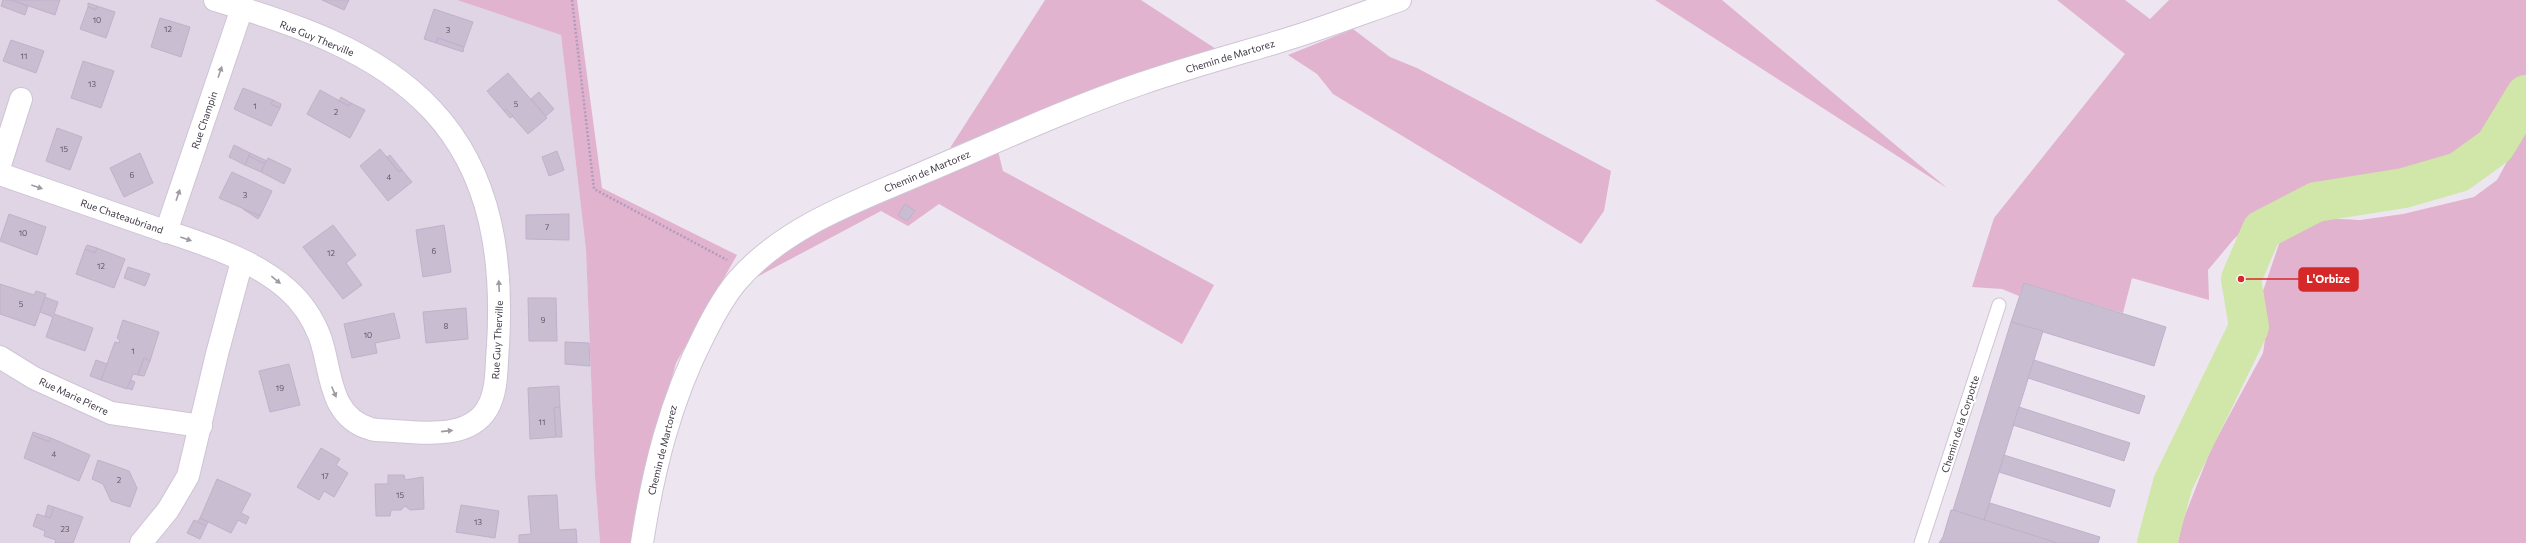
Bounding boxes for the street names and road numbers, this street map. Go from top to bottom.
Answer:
street label: Rue Guy Therville [278,18,356,58]
street label: Chemin de Martorez [1184,37,1276,75]
street label: Rue Champin [189,90,219,150]
street label: Chemin de Martorez [882,147,972,195]
street label: Rue Chateaubriand [79,196,165,236]
street label: Rue Guy Therville [489,300,505,380]
street label: Chemin de la Corpotte [1939,374,1981,474]
street label: Rue Marie Pierre [37,375,111,417]
street label: Chemin de Martorez [645,404,679,496]

